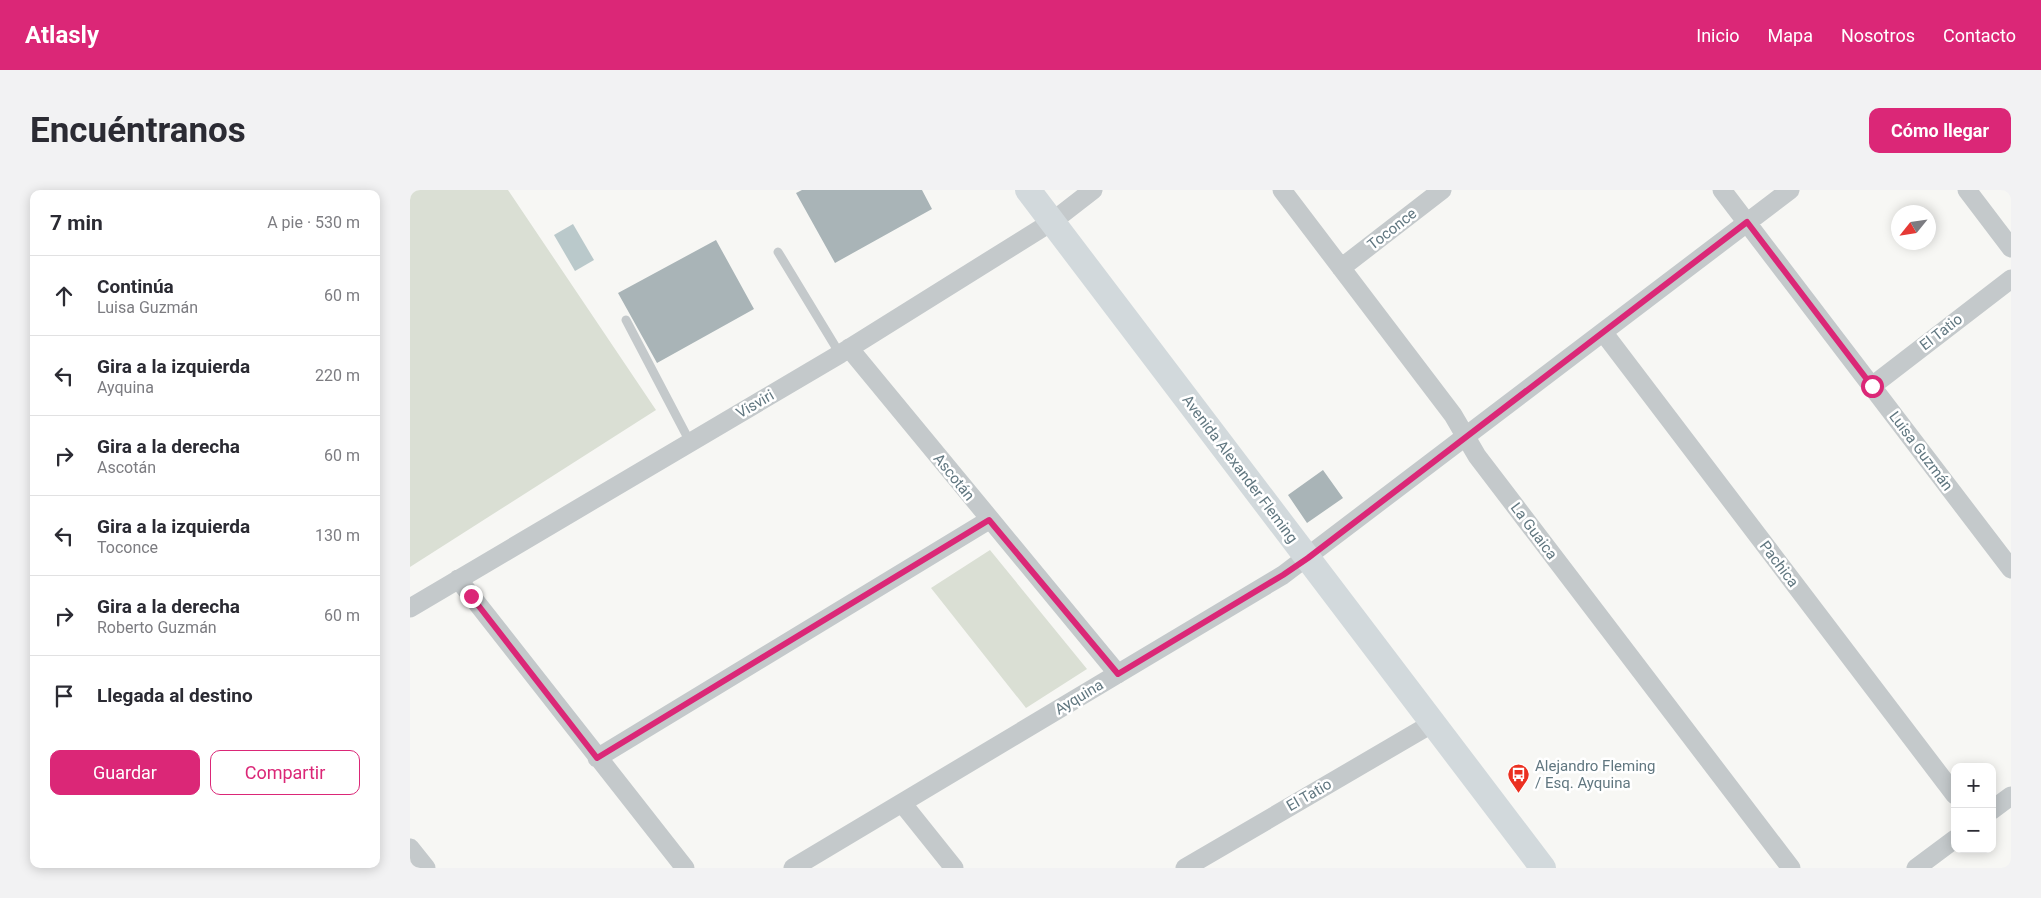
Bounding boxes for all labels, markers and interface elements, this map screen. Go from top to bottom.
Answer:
text: Atlasly [25,21,99,49]
text: Inicio [1696,25,1740,46]
text: Mapa [1768,25,1813,46]
text: Nosotros [1841,25,1915,46]
text: Contacto [1943,25,2016,46]
button: Cómo llegar [1869,108,2011,153]
text: Encuéntranos [30,110,246,151]
street label: Toconce [1364,204,1420,254]
north arrow [1891,205,1936,250]
text: 7 min [50,211,103,235]
text: A pie · 530 m [267,213,360,232]
text: Continúa [97,275,174,298]
icon: ahead [50,282,78,310]
text: 60 m [324,286,360,305]
text: Luisa Guzmán [97,298,198,317]
street label: El Tatio [1916,310,1966,354]
text: Gira a la izquierda [97,355,250,378]
icon: left [50,362,78,390]
text: 220 m [315,366,360,385]
route start [1861,375,1884,398]
text: Ayquina [97,378,154,397]
street label: Visviri [733,386,777,422]
street label: Avenida Alexander Fleming [1178,391,1302,547]
street label: Luisa Guzmán [1885,408,1957,494]
text: Gira a la derecha [97,435,240,458]
icon: right [50,442,78,470]
text: 60 m [324,446,360,465]
street label: Ascotán [930,450,978,504]
text: Ascotán [97,458,156,477]
street label: La Guaica [1507,499,1561,563]
text: Gira a la izquierda [97,515,250,538]
icon: left [50,522,78,550]
text: 130 m [315,526,360,545]
street label: Pachica [1756,537,1802,591]
text: Toconce [97,538,158,557]
route end [460,585,483,608]
text: Gira a la derecha [97,595,240,618]
icon: right [50,602,78,630]
text: 60 m [324,606,360,625]
text: Roberto Guzmán [97,618,217,637]
street label: Ayquina [1052,676,1106,718]
icon: arrive [50,682,78,710]
text: Llegada al destino [97,684,253,707]
button: Guardar [50,750,200,795]
button: Compartir [210,750,360,795]
place label: Alejandro Fleming / Esq. Ayquina [1535,757,1656,792]
bus stop icon: Alejandro Fleming / Esq. Ayquina [1507,763,1531,794]
map controls [1951,763,1996,853]
button: + [1951,763,1996,808]
street label: El Tatio [1283,775,1335,815]
button: − [1951,808,1996,853]

